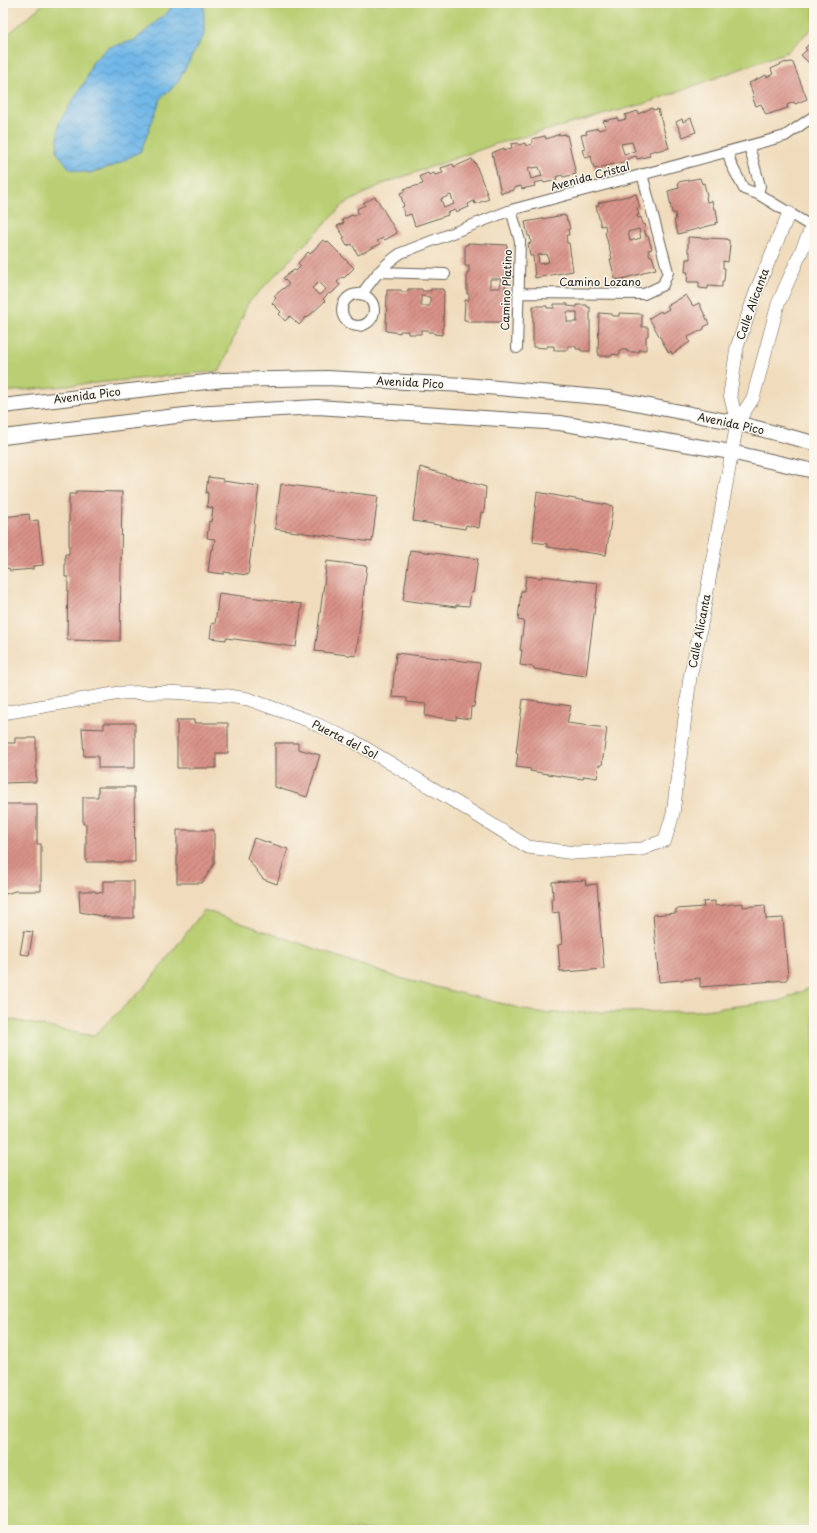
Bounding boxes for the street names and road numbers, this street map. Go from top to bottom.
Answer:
street label: Avenida Cristal [548,157,632,195]
street label: Camino Platino [496,249,516,331]
street label: Calle Alicanta [731,266,773,342]
street label: Camino Lozano [559,273,641,290]
street label: Avenida Pico [376,372,444,392]
street label: Avenida Pico [52,382,122,408]
street label: Avenida Pico [696,408,766,438]
street label: Calle Alicanta [683,592,715,669]
street label: Puerta del Sol [309,715,381,763]

